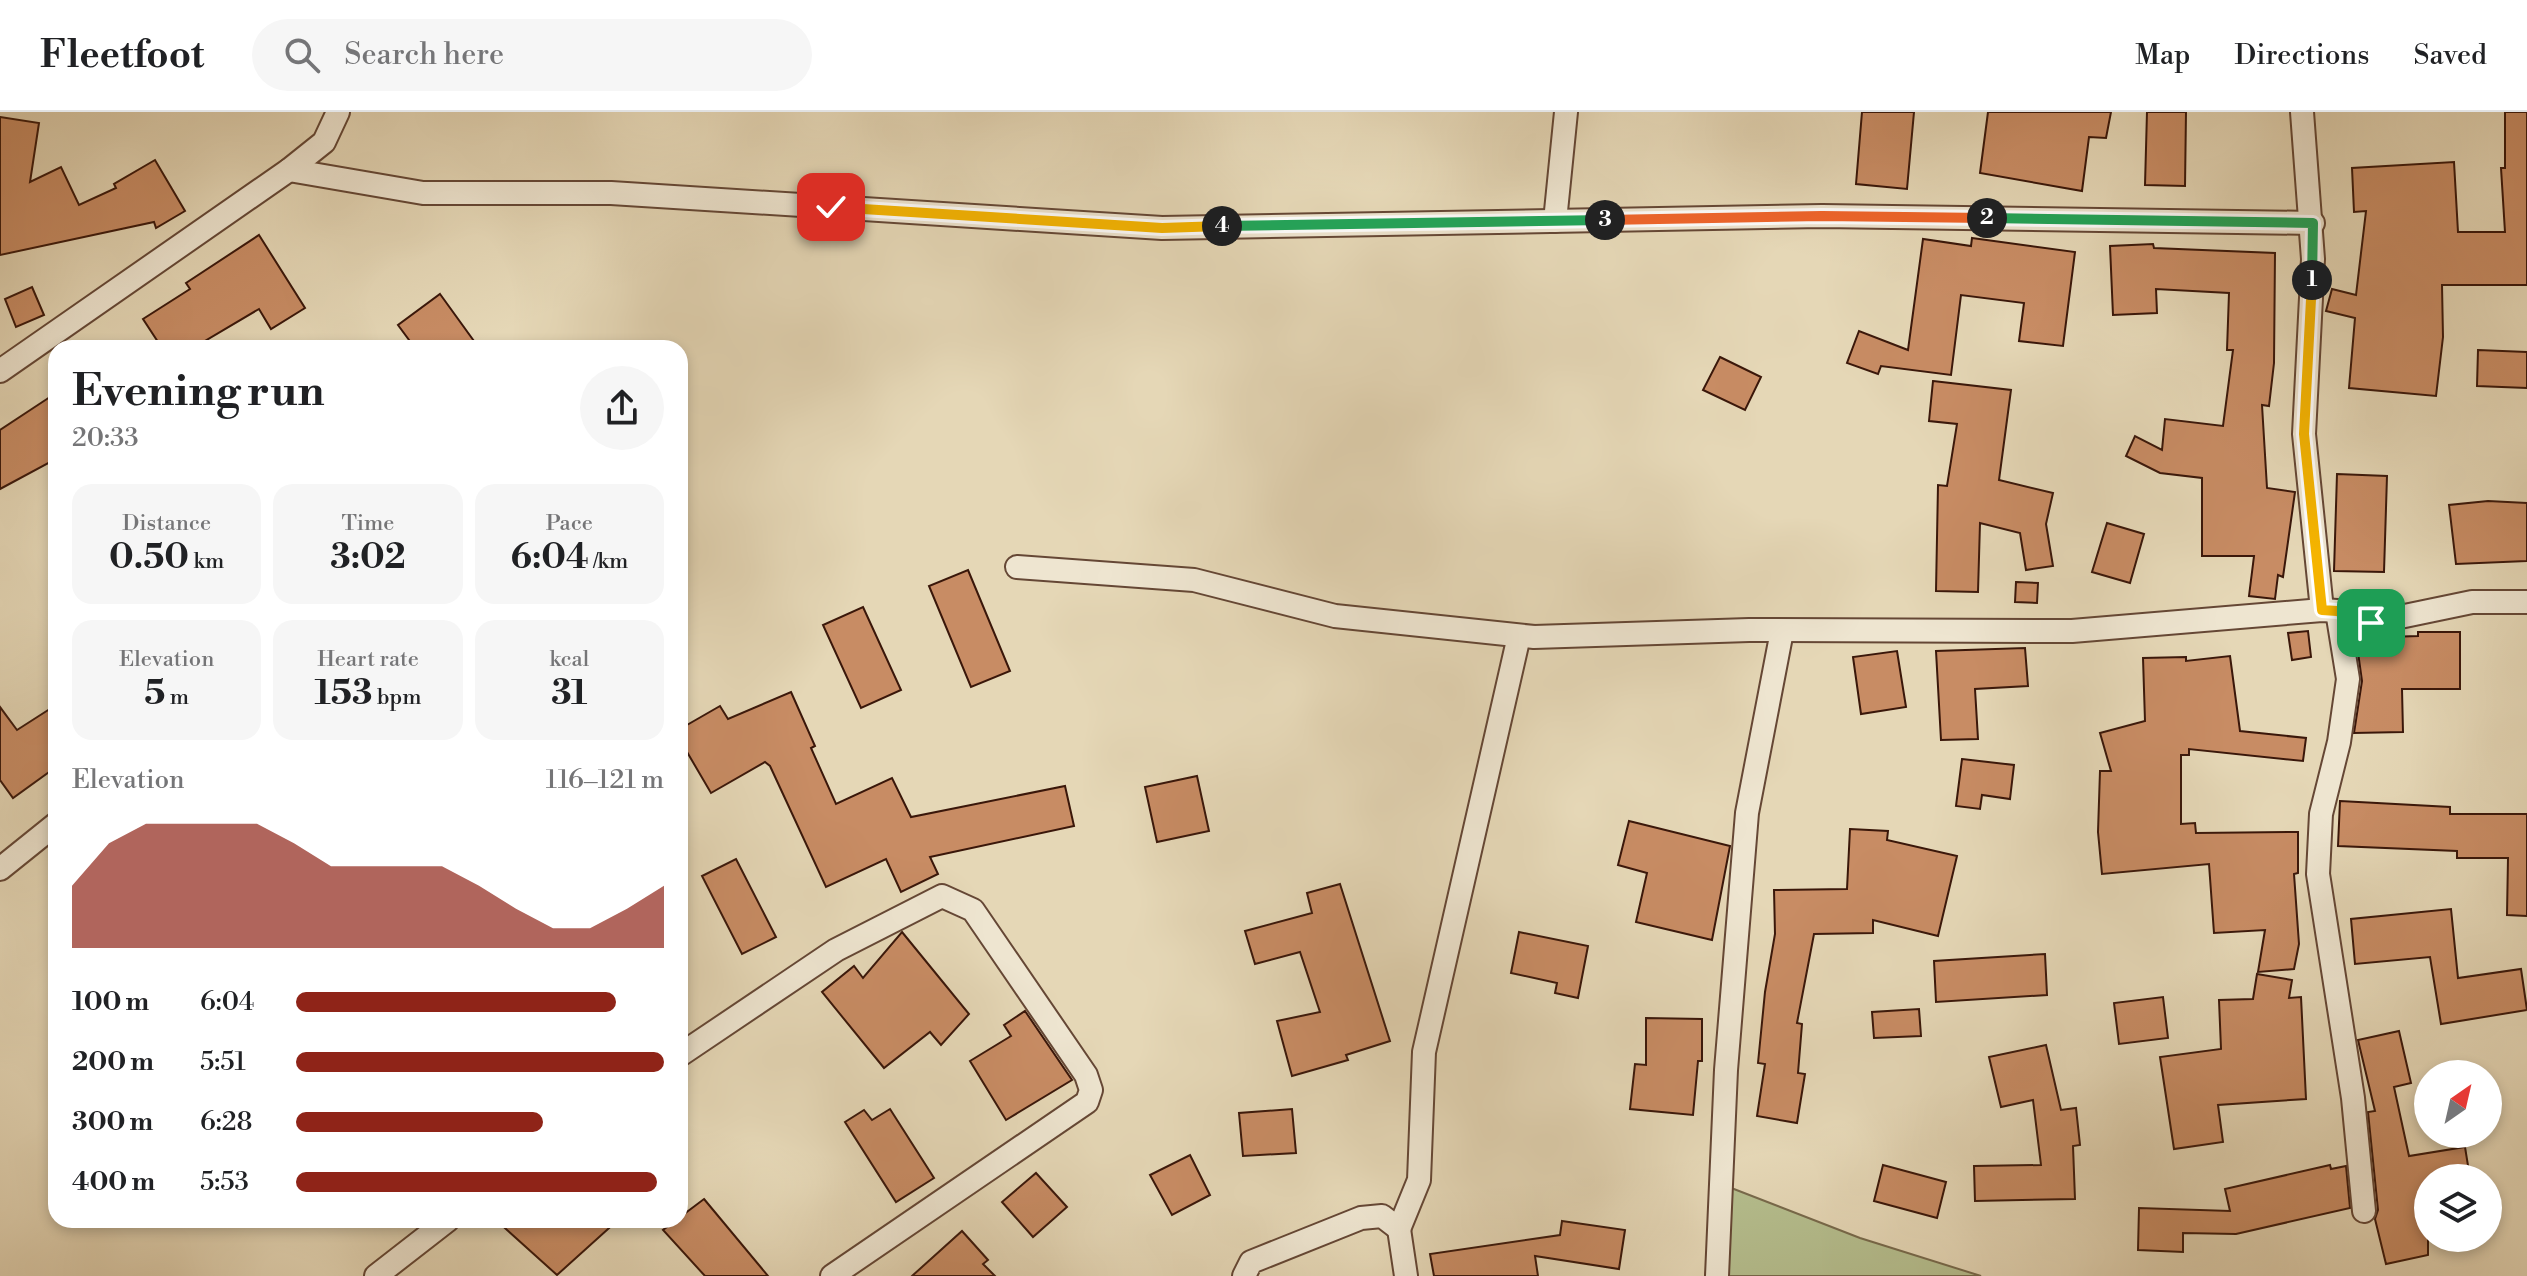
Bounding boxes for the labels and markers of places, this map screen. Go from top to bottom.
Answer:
pin [797,173,865,241]
pin: 2 [1967,198,2007,238]
pin: 3 [1585,200,1625,240]
pin: 4 [1202,206,1242,246]
pin: 1 [2292,260,2332,300]
pin [2337,589,2405,657]

